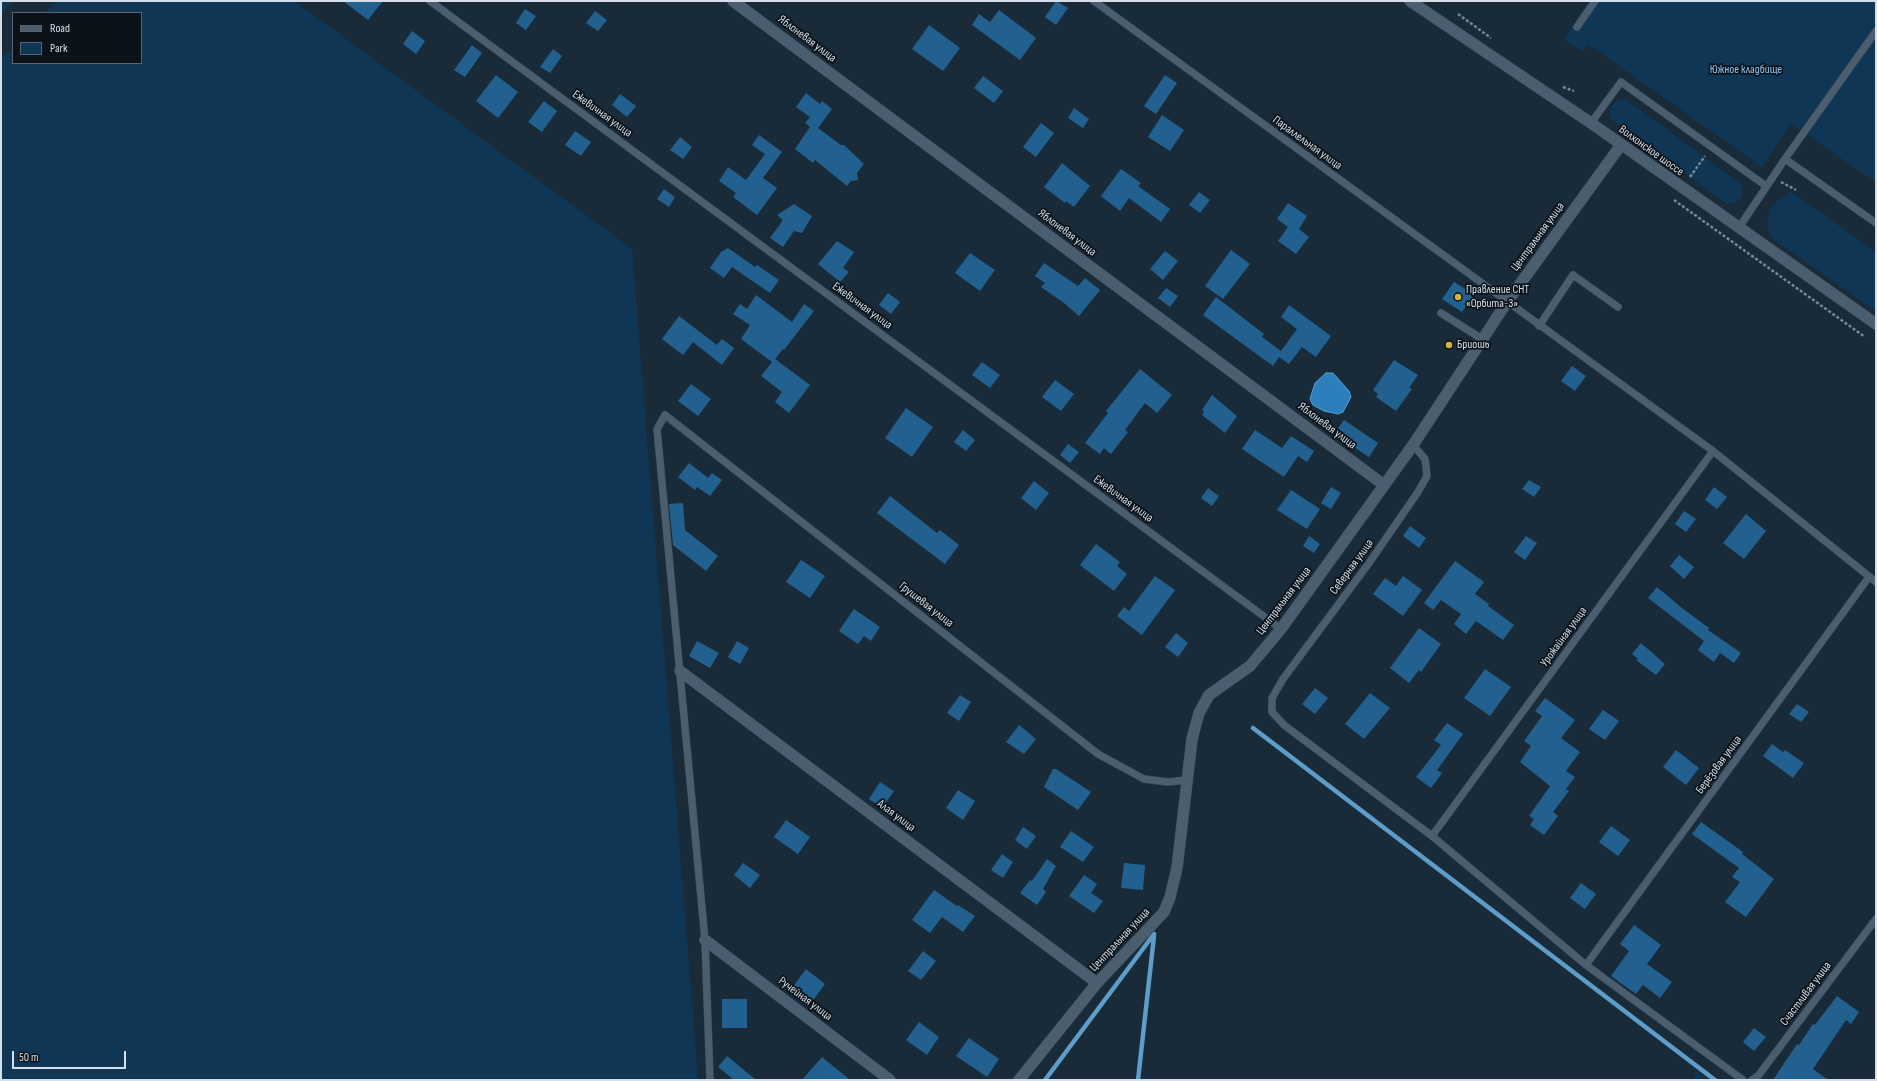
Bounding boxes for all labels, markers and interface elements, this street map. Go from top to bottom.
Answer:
legend [12,12,142,64]
street label: Яблоневая улица [775,12,839,66]
text: Road [50,21,70,36]
text: Park [50,41,68,56]
park label: Южное кладбище [1710,63,1782,77]
street label: Ежевичная улица [569,87,635,141]
street label: Параллельная улица [1269,113,1345,173]
street label: Волхонское шоссе [1616,123,1686,179]
street label: Центральная улица [1508,200,1568,274]
street label: Яблоневая улица [1035,206,1099,260]
street label: Ежевичная улица [829,279,895,333]
place label: Правление СНТ «Орбита-3» [1466,283,1529,311]
marker: Правление СНТ «Орбита-3» [1453,292,1463,302]
place label: Бриошь [1457,338,1490,352]
marker: Бриошь [1444,340,1454,350]
street label: Яблоневая улица [1295,399,1359,453]
street label: Ежевичная улица [1090,472,1156,526]
street label: Северная улица [1327,536,1377,598]
street label: Центральная улица [1254,564,1314,638]
street label: Грушевая улица [896,579,956,631]
street label: Урожайная улица [1538,604,1590,670]
street label: Берёзовая улица [1693,733,1745,797]
street label: Алая улица [874,797,918,835]
street label: Центральная улица [1087,905,1153,975]
street label: Счастливая улица [1777,959,1835,1029]
street label: Ручейная улица [775,974,835,1024]
scale bar [14,1043,128,1069]
text: 50 m [19,1050,39,1065]

